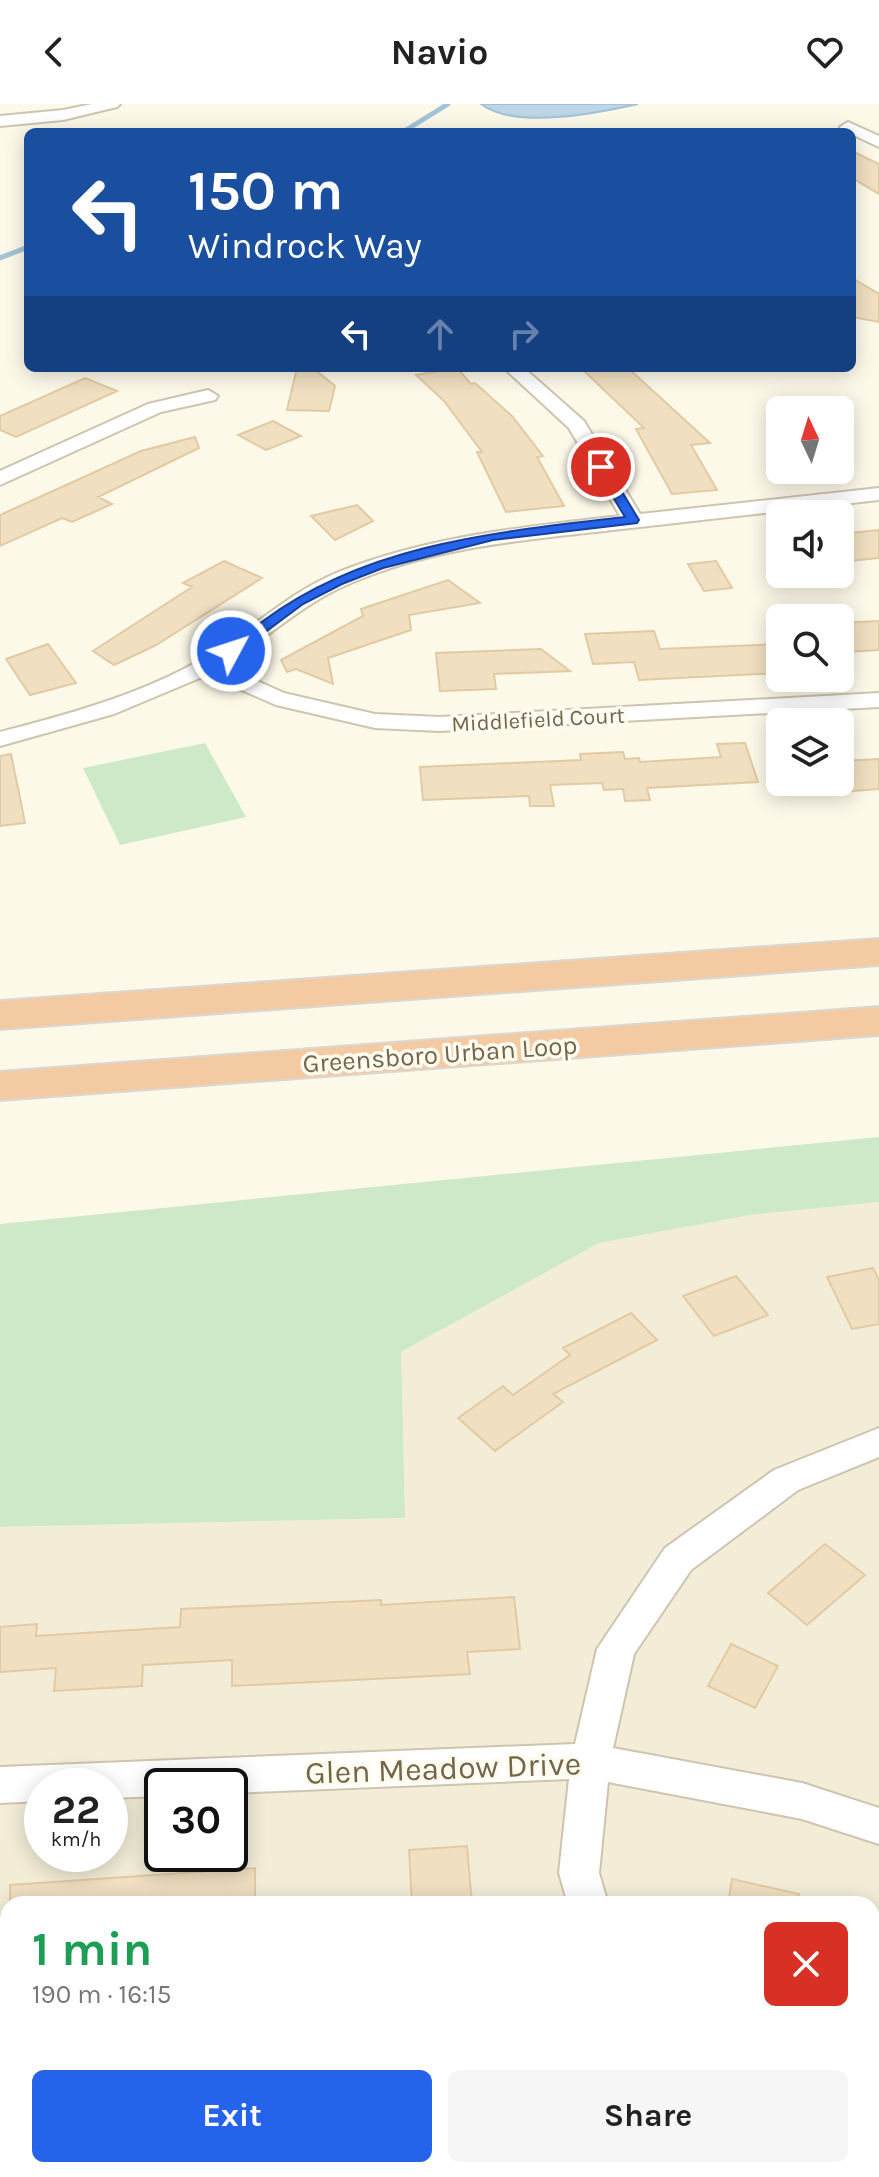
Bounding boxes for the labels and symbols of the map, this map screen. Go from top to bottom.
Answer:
north arrow [766,396,854,484]
pin [567,433,635,501]
position arrow [189,609,273,693]
street label: Middlefield Court [451,702,625,738]
street label: Greensboro Urban Loop [302,1029,578,1080]
street label: Glen Meadow Drive [304,1745,582,1792]
speed limit sign: 30 [144,1768,248,1872]

